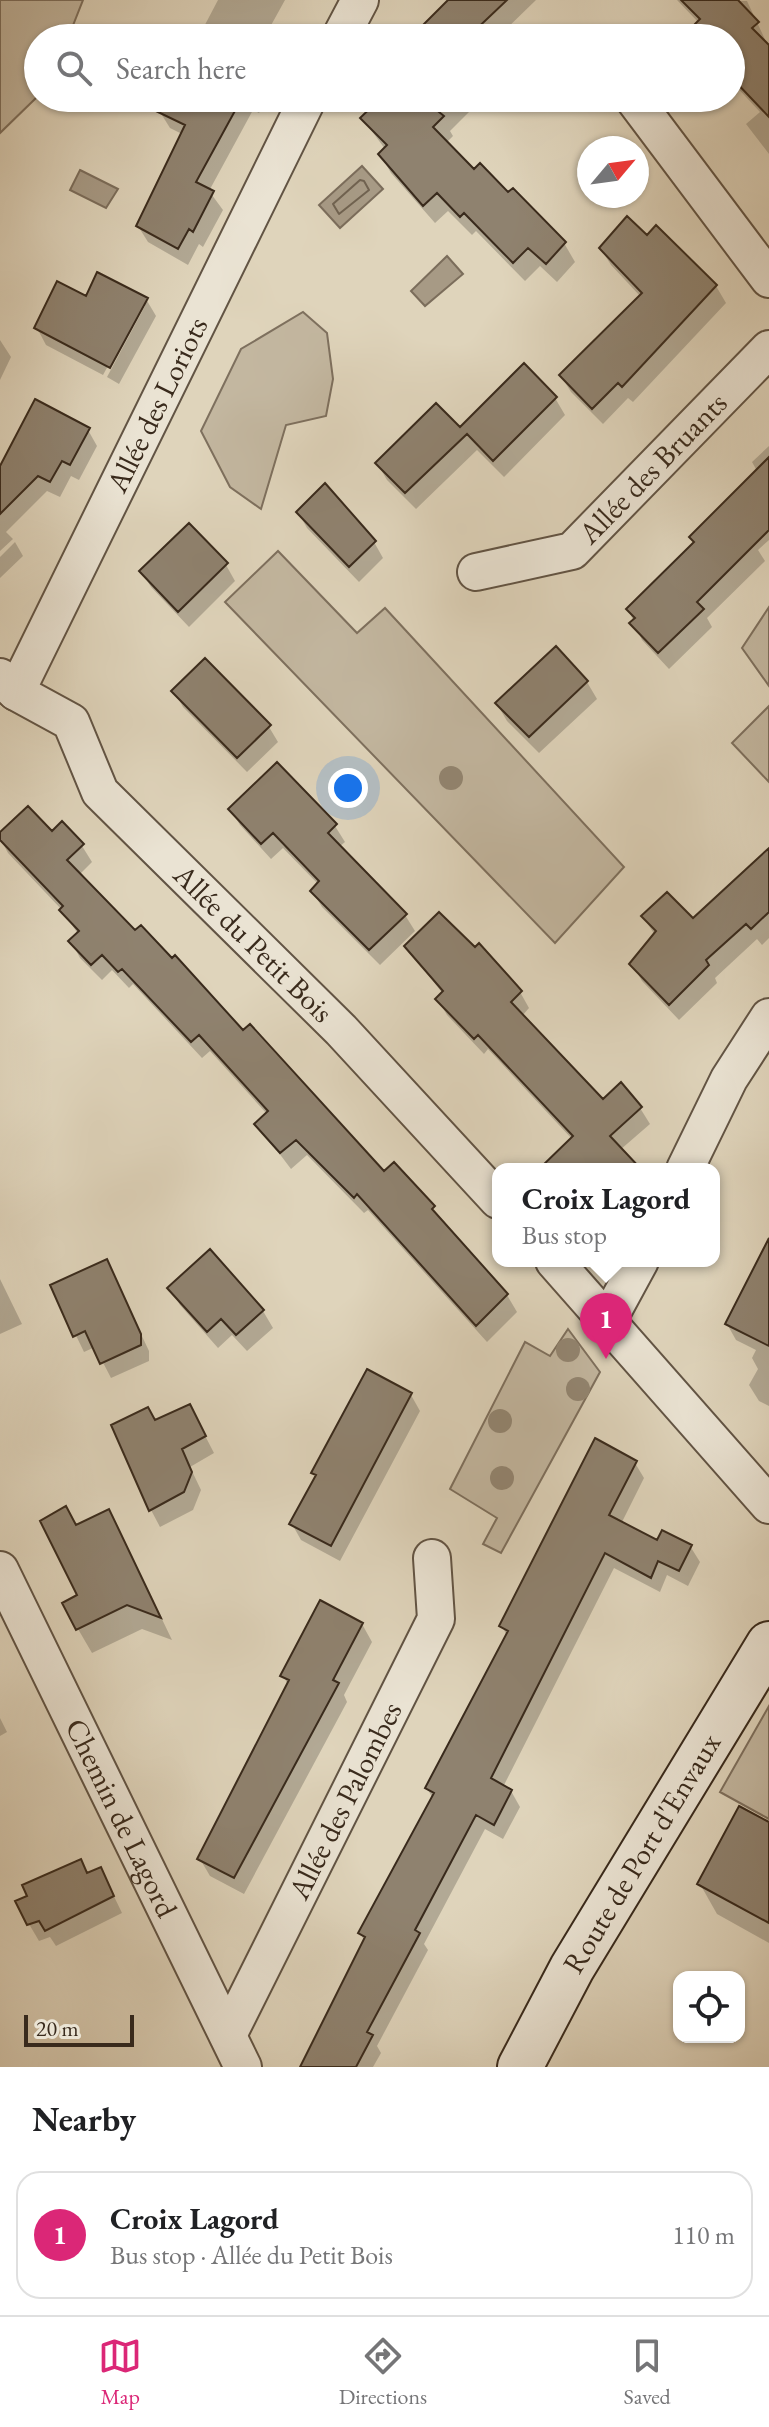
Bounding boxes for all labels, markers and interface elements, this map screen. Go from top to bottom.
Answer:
search box [24,24,745,112]
icon: search [52,46,96,90]
text: Search here [116,49,246,88]
north arrow [577,136,649,208]
street label: Allée des Loriots [97,310,216,500]
street label: Allée des Bruants [569,384,735,553]
your location [328,768,368,808]
street label: Allée du Petit Bois [165,855,342,1031]
popup [492,1163,720,1267]
text: Croix Lagord [522,1179,690,1218]
text: Bus stop [522,1218,607,1252]
pin: 1 [580,1293,632,1359]
street label: Allée des Palombes [278,1695,411,1907]
street label: Chemin de Lagord [57,1712,187,1924]
street label: Route de Port d'Envaux [553,1726,729,1980]
map controls [673,1971,745,2043]
button: locate [673,1971,745,2043]
scale bar [24,2011,134,2047]
text: 20 m [36,2014,79,2043]
text: Nearby [32,2097,136,2141]
text: Croix Lagord [110,2199,279,2238]
text: 1 [53,2218,67,2252]
text: 110 m [672,2218,735,2252]
text: Bus stop · Allée du Petit Bois [110,2238,393,2272]
tab: Map [98,2334,142,2411]
tab: Directions [339,2334,427,2411]
tab: Saved [624,2334,671,2411]

